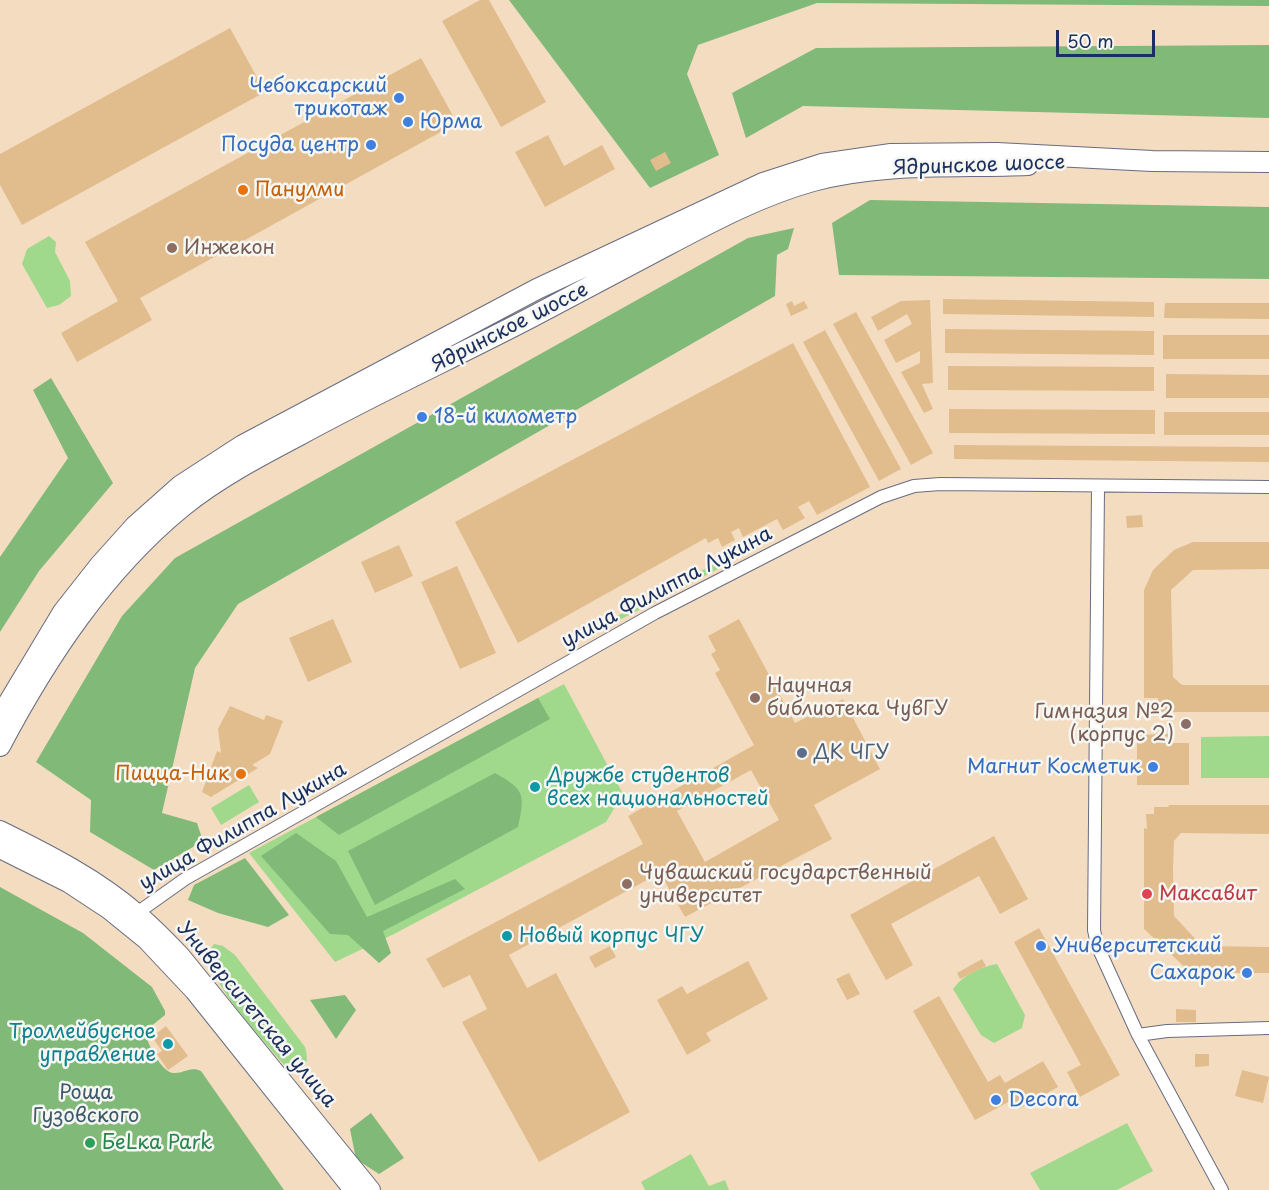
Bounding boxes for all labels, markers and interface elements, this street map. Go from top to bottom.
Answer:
scale bar [1059,18,1158,56]
text: 50 m [1067,27,1114,54]
place label: Чебоксарский трикотаж [249,74,387,121]
marker: Чебоксарский трикотаж [392,91,406,105]
place label: Юрма [420,110,482,134]
marker: Юрма [401,115,415,129]
place label: Посуда центр [221,133,359,157]
marker: Посуда центр [364,138,378,152]
street label: Ядринское шоссе [892,151,1066,181]
place label: Панулми [255,178,344,202]
marker: Панулми [236,183,250,197]
place label: Инжекон [184,236,275,260]
marker: Инжекон [165,241,179,255]
street label: Ядринское шоссе [428,278,592,378]
place label: 18-й километр [434,405,577,429]
marker: 18-й километр [415,410,429,424]
street label: улица Филиппа Лукина [558,522,776,654]
place label: Научная библиотека ЧувГУ [767,674,948,721]
marker: Научная библиотека ЧувГУ [748,691,762,705]
place label: Гимназия №2 (корпус 2) [1035,700,1174,747]
marker: Гимназия №2 (корпус 2) [1179,717,1193,731]
place label: ДК ЧГУ [814,741,889,765]
marker: ДК ЧГУ [795,746,809,760]
place label: Магнит Косметик [967,755,1141,779]
street label: улица Филиппа Лукина [135,758,351,896]
marker: Магнит Косметик [1146,760,1160,774]
place label: Пицца-Ник [115,762,229,786]
place label: Дружбе студентов всех национальностей [547,764,769,811]
marker: Пицца-Ник [234,767,248,781]
marker: Дружбе студентов всех национальностей [528,780,542,794]
place label: Чувашский государственный университет [639,861,932,908]
marker: Чувашский государственный университет [620,877,634,891]
place label: Максавит [1159,882,1257,906]
marker: Максавит [1140,887,1154,901]
street label: Университетская улица [171,917,341,1113]
place label: Новый корпус ЧГУ [519,924,704,948]
marker: Новый корпус ЧГУ [500,929,514,943]
place label: Университетский [1053,934,1222,958]
marker: Университетский [1034,939,1048,953]
place label: Сахарок [1150,961,1235,985]
marker: Сахарок [1240,966,1254,980]
place label: Троллейбусное управление [9,1020,156,1067]
marker: Троллейбусное управление [161,1037,175,1051]
park label: Роща Гузовского [33,1081,139,1128]
place label: Decora [1008,1088,1079,1112]
marker: Decora [989,1093,1003,1107]
place label: БeLка Park [102,1131,213,1155]
marker: БeLка Park [83,1136,97,1150]

